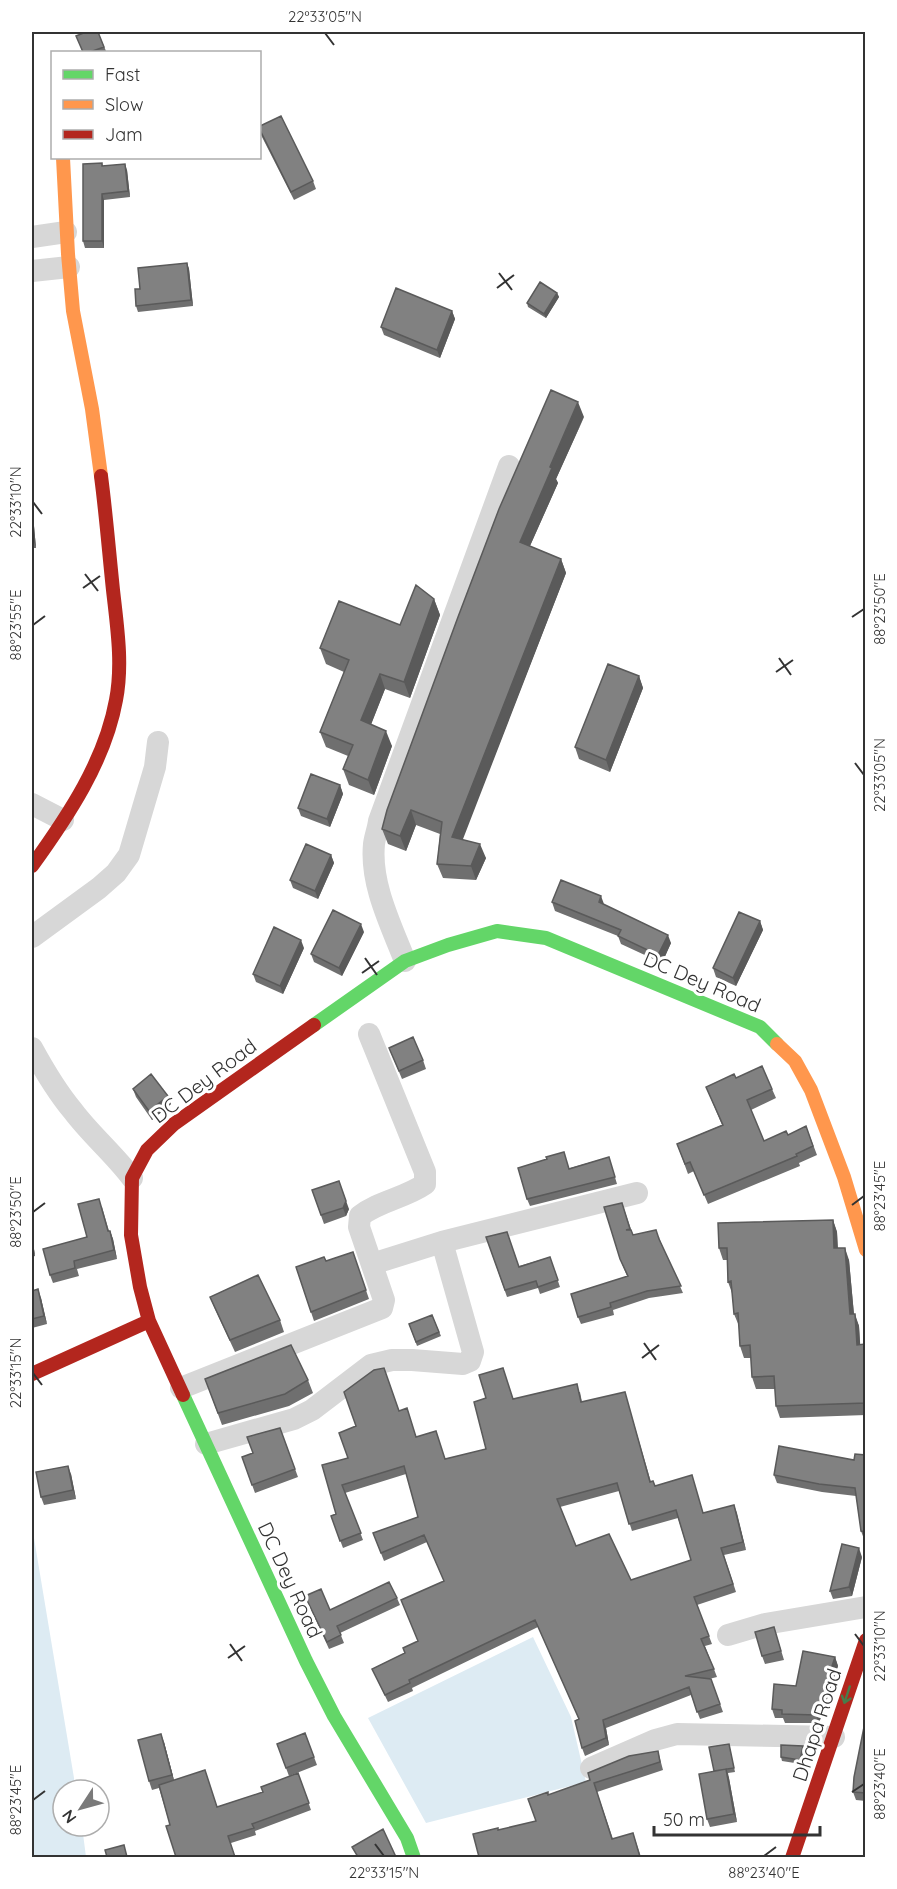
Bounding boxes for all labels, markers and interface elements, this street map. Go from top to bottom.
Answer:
text: 22°33'05"N [288,7,362,26]
legend [51,51,261,159]
text: Fast [105,63,140,86]
text: Slow [105,93,143,116]
text: Jam [105,123,143,146]
text: 22°33'10"N [6,466,25,538]
text: 88°23'50"E [870,573,889,645]
text: 88°23'55"E [6,590,25,660]
text: 22°33'05"N [870,738,889,812]
street label: DC Dey Road [640,946,765,1017]
street label: DC Dey Road [146,1033,261,1128]
text: 88°23'45"E [870,1161,889,1231]
text: 88°23'50"E [6,1176,25,1248]
text: 22°33'15"N [6,1338,25,1408]
street label: DC Dey Road [253,1518,328,1642]
text: 22°33'10"N [870,1610,889,1682]
street label: Dhapa Road [787,1665,847,1784]
one-way arrow [841,1685,852,1704]
text: 88°23'40"E [870,1748,889,1820]
text: 88°23'45"E [6,1765,25,1835]
north arrow [51,1778,111,1838]
scale bar [654,1799,820,1837]
text: N [57,1806,80,1827]
text: 50 m [663,1808,705,1831]
text: 22°33'15"N [349,1863,419,1882]
text: 88°23'40"E [728,1863,800,1882]

